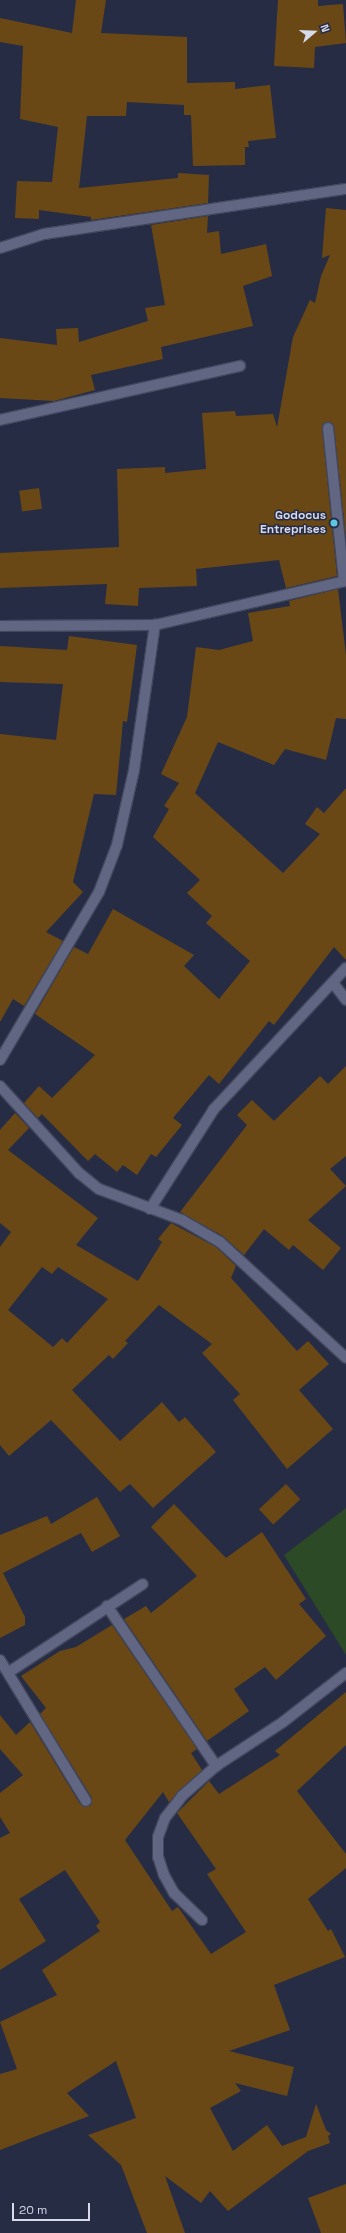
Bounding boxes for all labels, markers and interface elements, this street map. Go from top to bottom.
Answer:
north arrow [294,12,334,52]
text: N [318,22,333,34]
place label: Godocus Entreprises [260,509,326,537]
marker: Godocus Entreprises [329,518,339,528]
scale bar [14,2195,92,2221]
text: 20 m [19,2202,47,2218]

